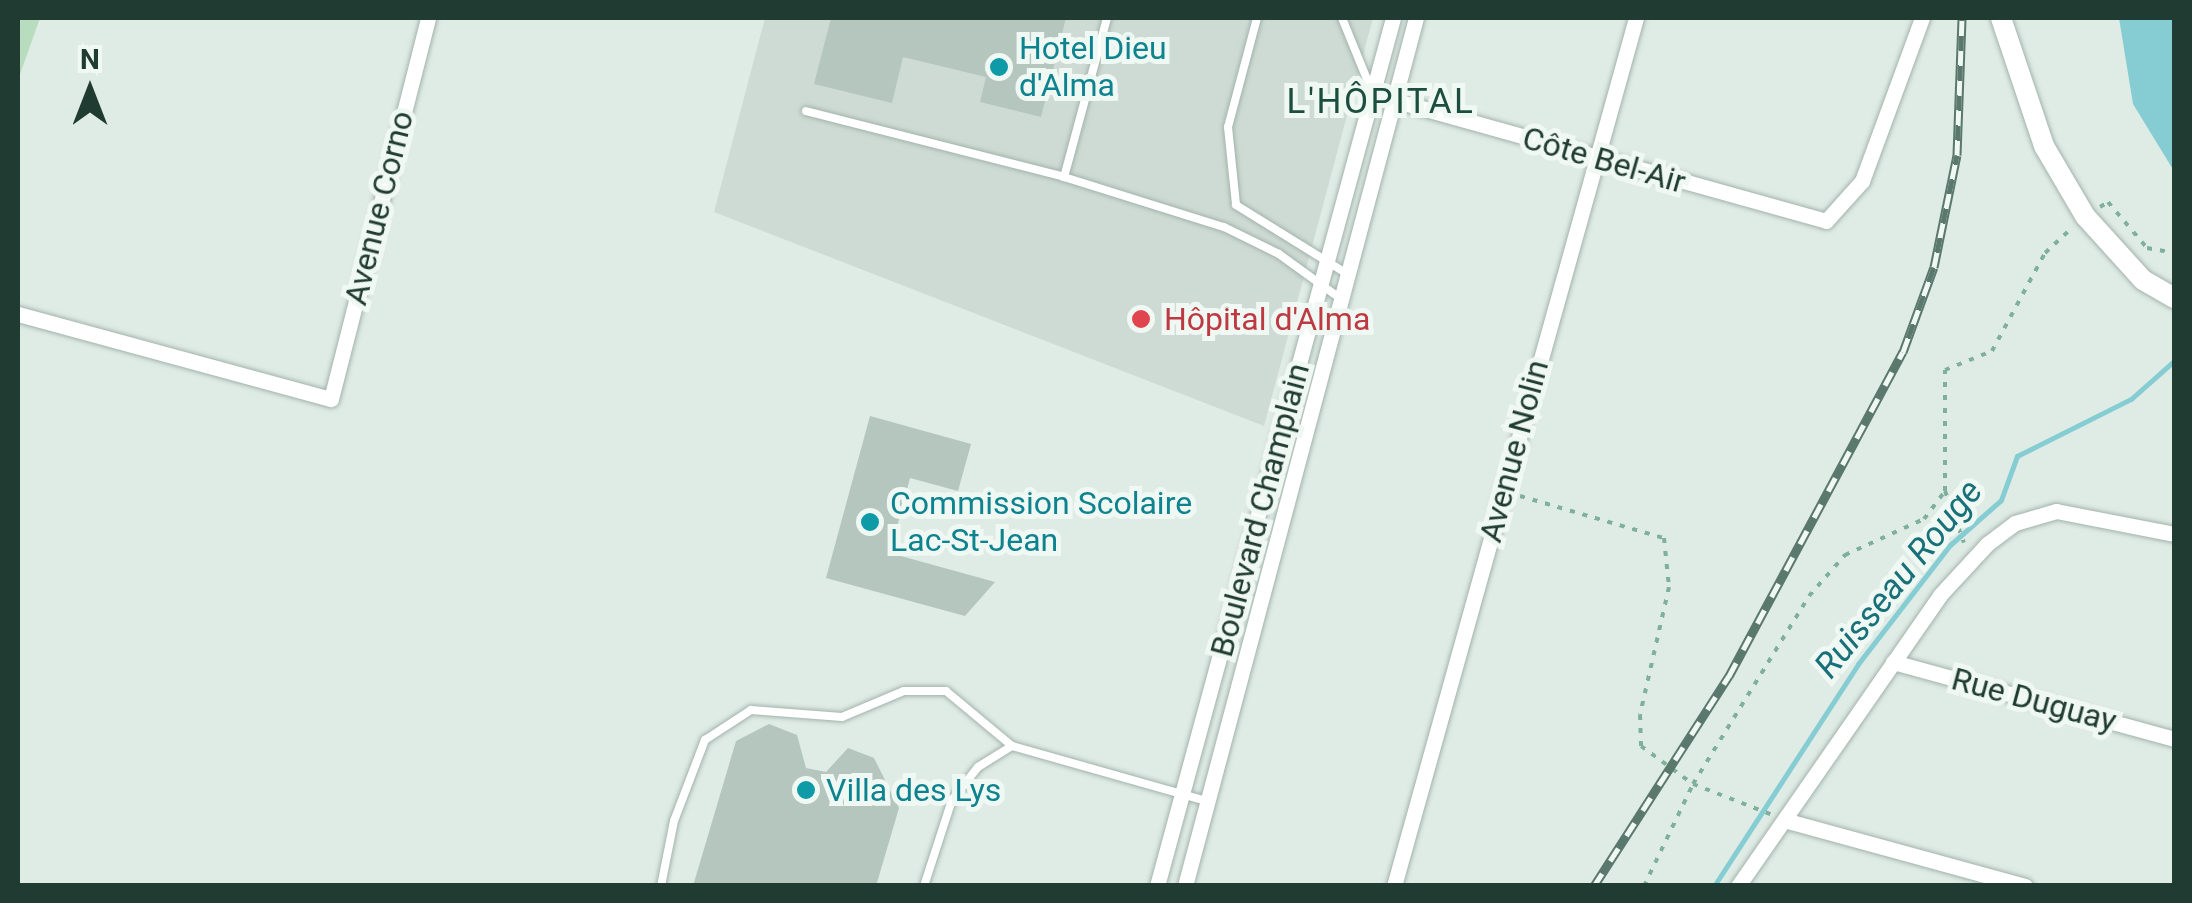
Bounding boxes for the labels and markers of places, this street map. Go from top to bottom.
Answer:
place label: Hotel Dieu d'Alma [1019,30,1167,105]
marker: Hotel Dieu d'Alma [988,56,1010,78]
place label: Hôpital d'Alma [1164,300,1370,338]
marker: Hôpital d'Alma [1128,306,1154,332]
place label: Commission Scolaire Lac-St-Jean [890,485,1192,560]
marker: Commission Scolaire Lac-St-Jean [859,511,881,533]
place label: Villa des Lys [826,771,1001,809]
marker: Villa des Lys [795,779,817,801]

